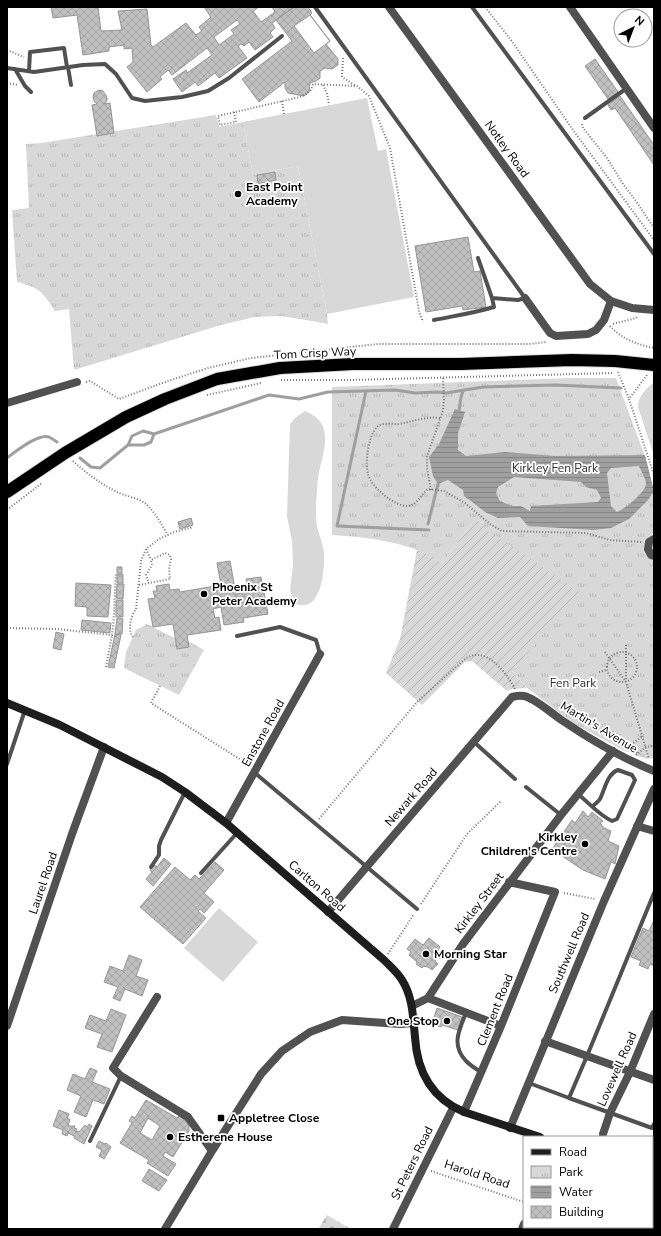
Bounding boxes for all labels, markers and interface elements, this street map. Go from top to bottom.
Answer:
north arrow [613,8,653,48]
text: N [631,13,647,29]
street label: Notley Road [481,117,533,181]
place label: East Point Academy [246,179,303,209]
marker: East Point Academy [233,189,243,199]
street label: Tom Crisp Way [273,343,357,363]
park label: Kirkley Fen Park [512,460,599,476]
place label: Phoenix St Peter Academy [212,579,297,609]
marker: Phoenix St Peter Academy [199,589,209,599]
park label: Fen Park [550,675,597,691]
street label: Enstone Road [238,697,288,769]
street label: Martin's Avenue [557,698,641,756]
street label: Newark Road [381,764,441,830]
place label: Kirkley Children's Centre [481,829,578,859]
marker: Kirkley Children's Centre [580,839,590,849]
street label: Laurel Road [25,850,61,916]
street label: Carlton Road [285,857,349,915]
street label: Kirkley Street [451,869,508,937]
street label: Southwell Road [545,910,593,996]
place label: Morning Star [434,946,507,962]
marker: Morning Star [421,949,431,959]
street label: Clement Road [473,971,517,1049]
place label: One Stop [387,1013,439,1029]
marker: One Stop [442,1016,452,1026]
street label: Lovewell Road [593,1029,641,1109]
place label: Appletree Close [229,1110,320,1126]
marker: Appletree Close [216,1113,226,1123]
street label: St Peters Road [387,1124,437,1202]
place label: Estherene House [178,1129,273,1145]
marker: Estherene House [165,1132,175,1142]
legend [523,1136,653,1228]
text: Road [559,1144,587,1160]
street label: Harold Road [442,1156,512,1192]
text: Park [559,1164,584,1180]
text: Water [559,1184,593,1200]
text: Building [559,1204,604,1220]

